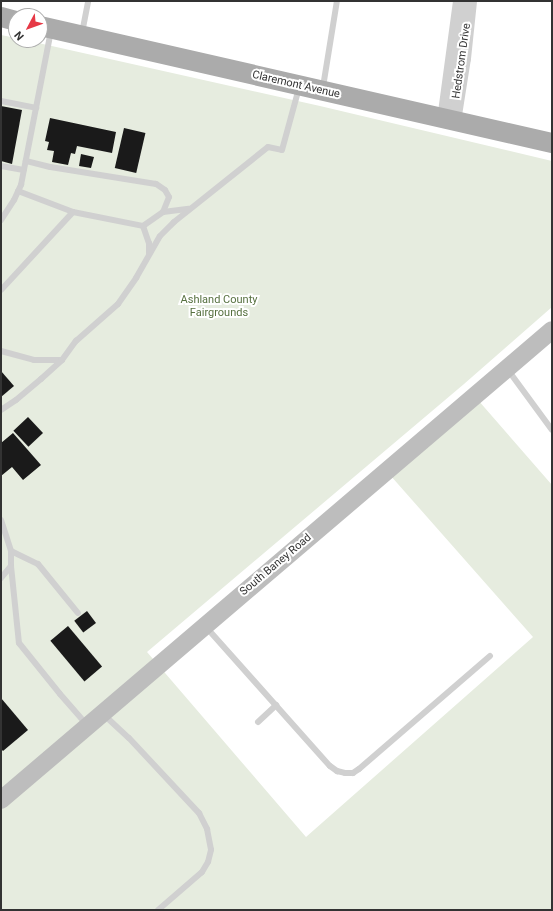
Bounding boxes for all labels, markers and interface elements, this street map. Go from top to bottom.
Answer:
north arrow [8,8,48,48]
street label: Hedstrom Drive [450,22,474,100]
text: N [12,28,27,43]
street label: Claremont Avenue [251,68,341,102]
park label: Ashland County Fairgrounds [181,294,257,320]
street label: South Baney Road [238,531,314,599]

